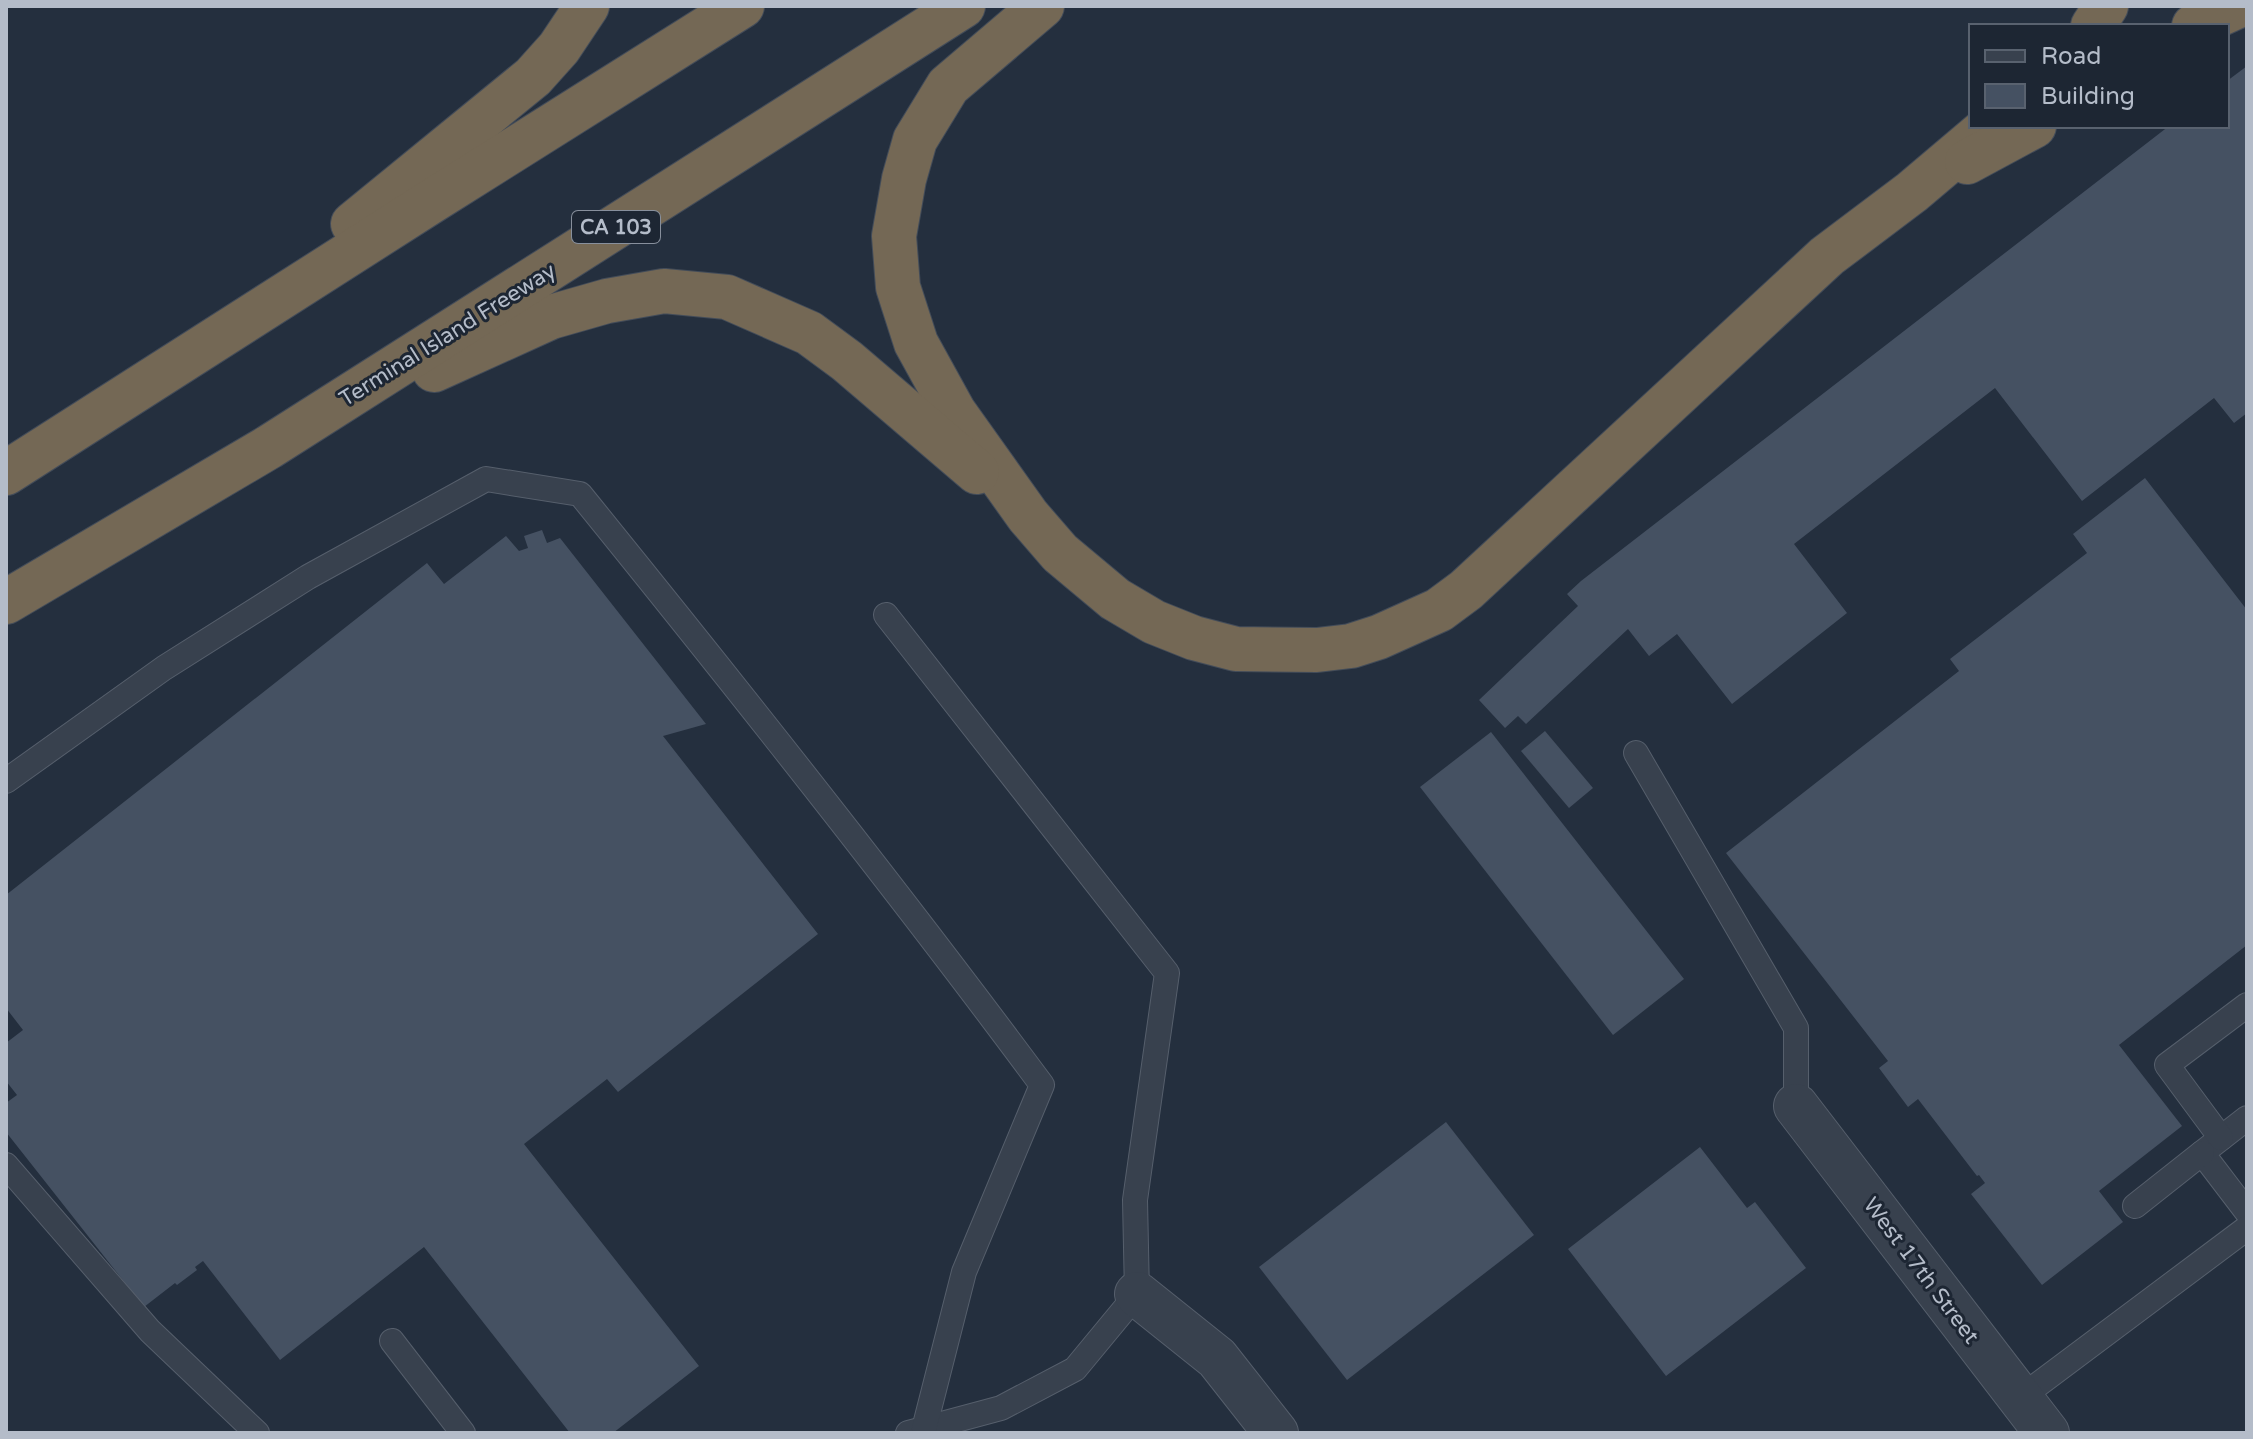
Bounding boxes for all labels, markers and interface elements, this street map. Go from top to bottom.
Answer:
legend [1969,24,2229,128]
text: Road [2041,42,2101,71]
text: Building [2041,82,2135,111]
road number: CA 103 [572,211,660,243]
street label: Terminal Island Freeway [335,258,561,412]
street label: West 17th Street [1858,1192,1985,1349]

